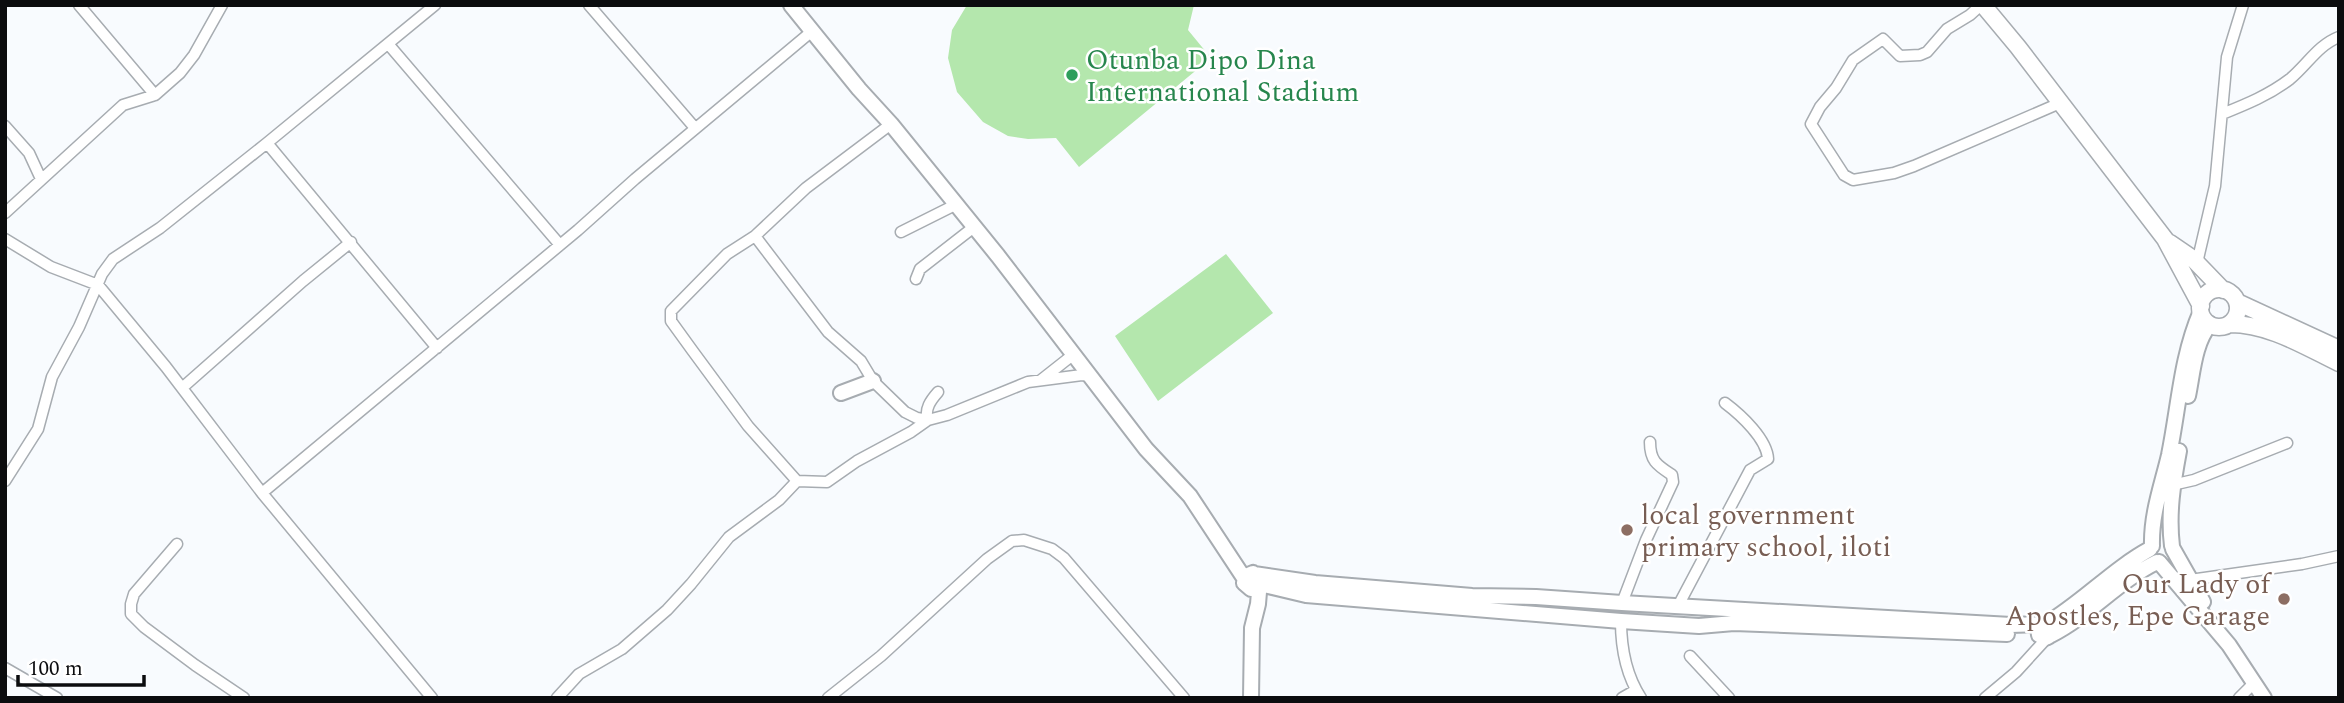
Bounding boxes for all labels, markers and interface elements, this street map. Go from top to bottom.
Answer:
place label: Otunba Dipo Dina International Stadium [1086,39,1359,114]
marker: Otunba Dipo Dina International Stadium [1064,67,1080,83]
place label: local government primary school, iloti [1641,494,1891,569]
marker: local government primary school, iloti [1619,522,1635,538]
place label: Our Lady of Apostles, Epe Garage [2005,563,2272,638]
marker: Our Lady of Apostles, Epe Garage [2276,591,2292,607]
scale bar [18,644,144,688]
text: 100 m [28,653,83,685]

